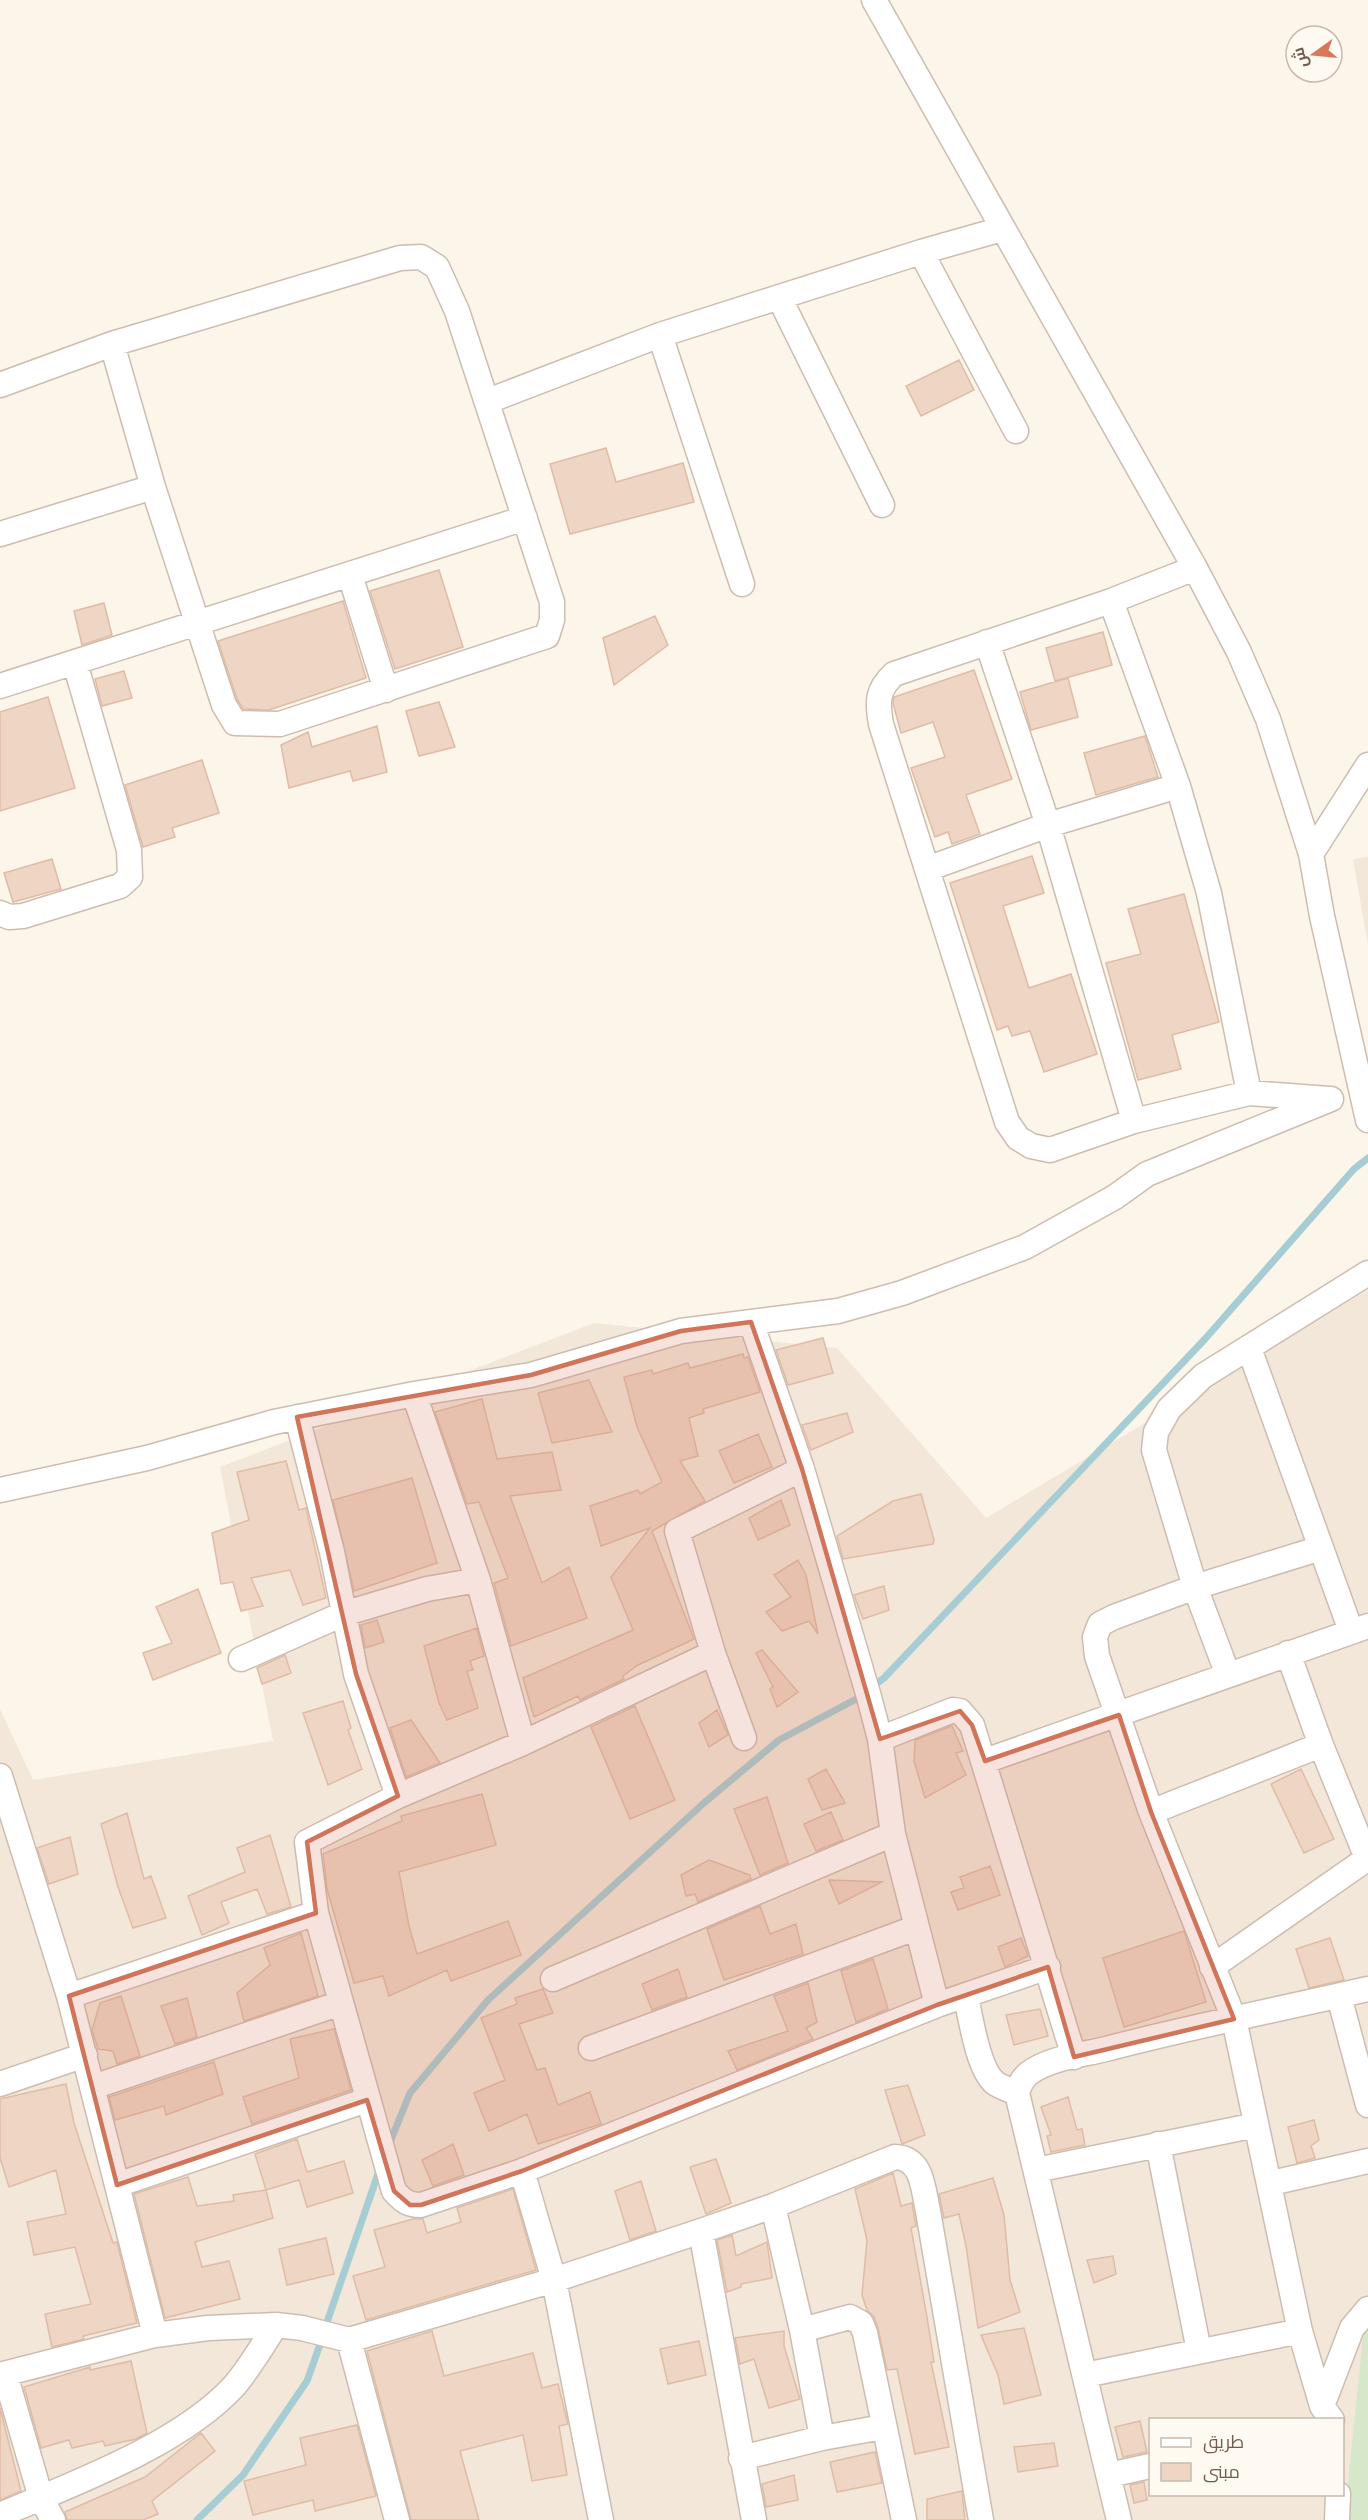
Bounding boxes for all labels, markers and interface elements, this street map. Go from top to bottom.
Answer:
north arrow [1284,24,1344,84]
text: ش [1288,45,1312,70]
legend [1149,2418,1344,2496]
text: طريق [1203,2431,1244,2454]
text: مبنى [1203,2461,1240,2483]

